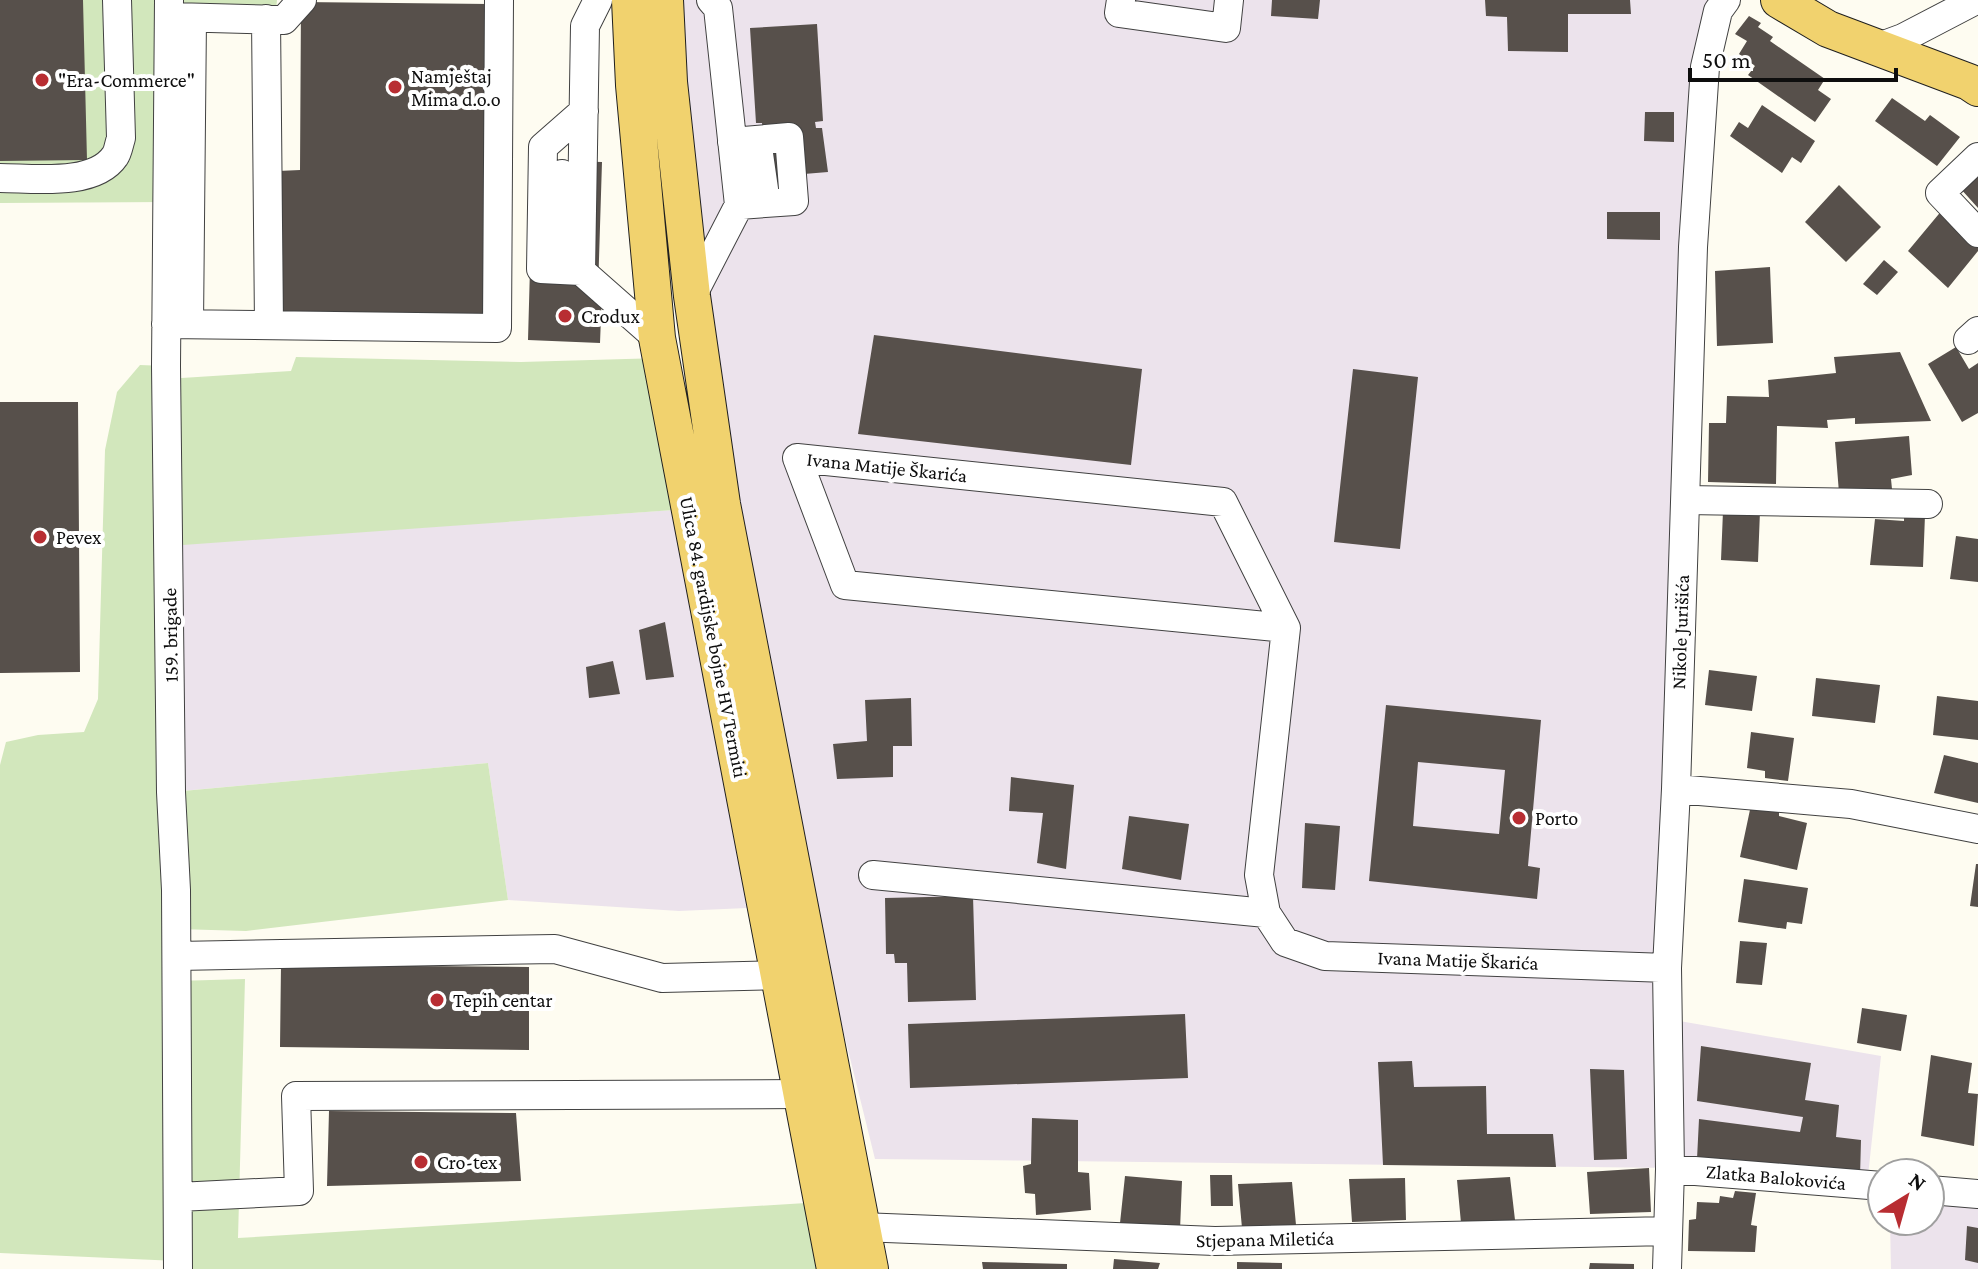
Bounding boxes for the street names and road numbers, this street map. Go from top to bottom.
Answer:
street label: Ivana Matije Škarića [806,448,968,487]
street label: Ulica 84. gardijske bojne HV Termiti [675,495,752,780]
street label: Nikole Jurišića [1667,574,1694,690]
street label: 159. brigade [158,587,183,682]
street label: Ivana Matije Škarića [1377,946,1539,975]
street label: Zlatka Balokovića [1705,1160,1847,1194]
street label: Stjepana Miletića [1196,1227,1334,1252]

